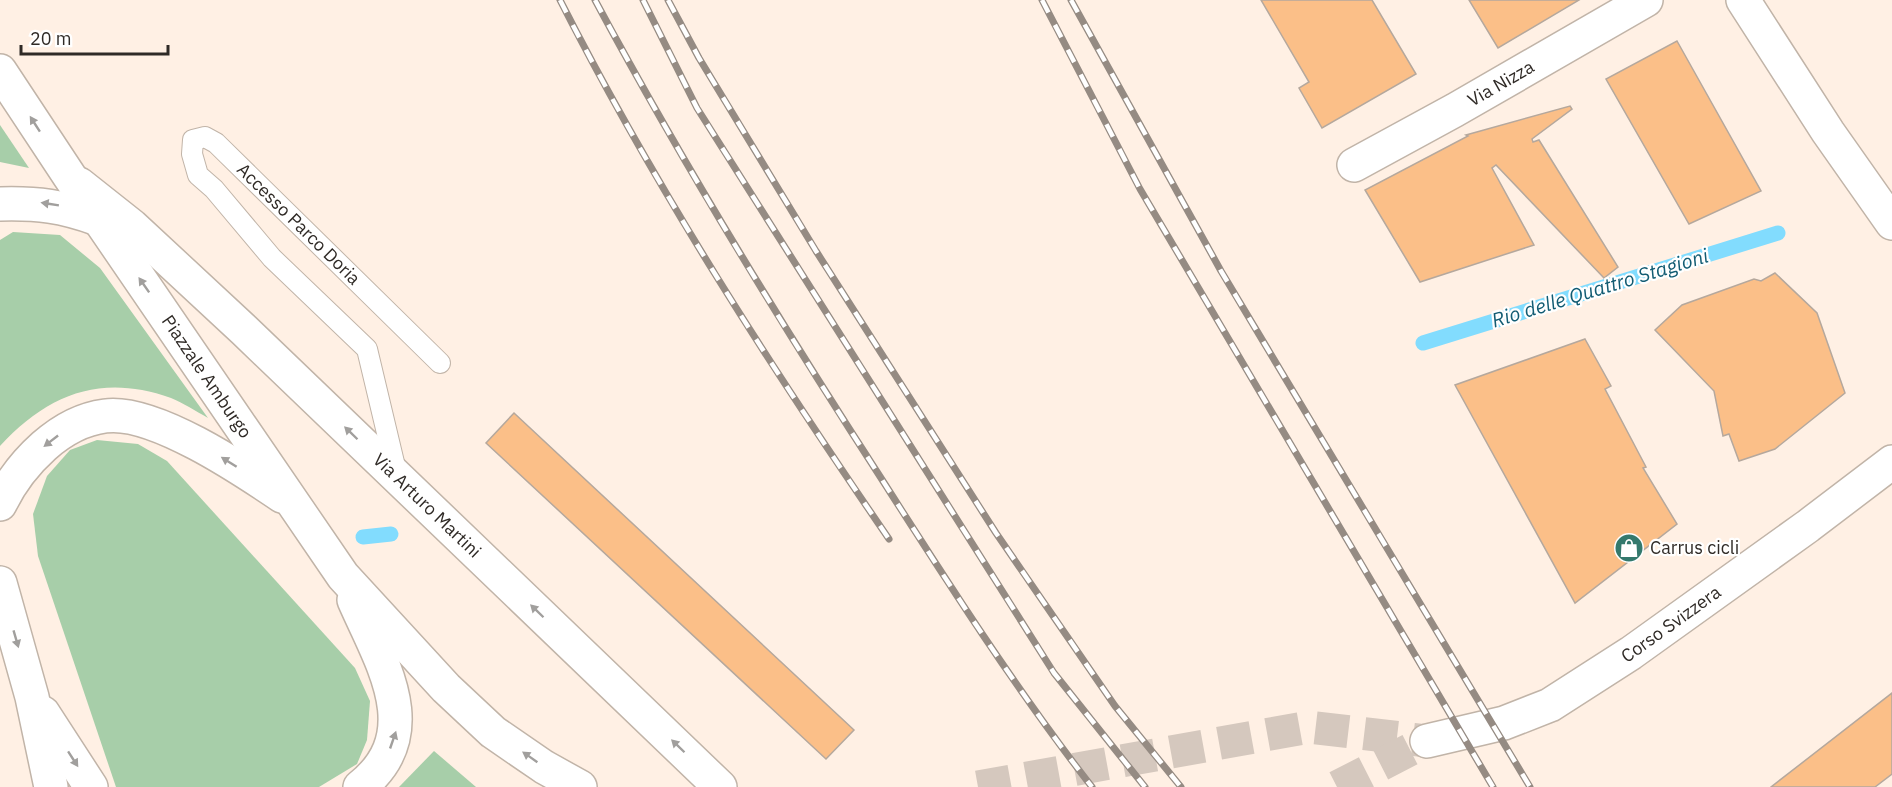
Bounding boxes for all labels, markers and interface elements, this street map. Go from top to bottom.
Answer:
scale bar [21,18,168,56]
text: 20 m [30,27,72,50]
street label: Via Nizza [1463,55,1538,111]
one-way arrow [30,116,41,132]
street label: Accesso Parco Doria [232,158,366,290]
one-way arrow [40,200,59,209]
water label: Rio delle Quattro Stagioni [1488,241,1712,333]
one-way arrow [138,278,150,294]
street label: Piazzale Amburgo [157,310,257,442]
one-way arrow [344,426,358,440]
one-way arrow [43,435,59,448]
street label: Via Arturo Martini [368,448,486,563]
one-way arrow [221,457,237,468]
shop icon: Carrus cicli [1613,532,1645,564]
place label: Carrus cicli [1650,536,1739,559]
street label: Corso Svizzera [1617,580,1725,667]
one-way arrow [530,605,544,619]
one-way arrow [12,630,21,648]
one-way arrow [389,731,398,749]
one-way arrow [671,740,685,754]
one-way arrow [67,751,79,767]
one-way arrow [522,751,538,763]

